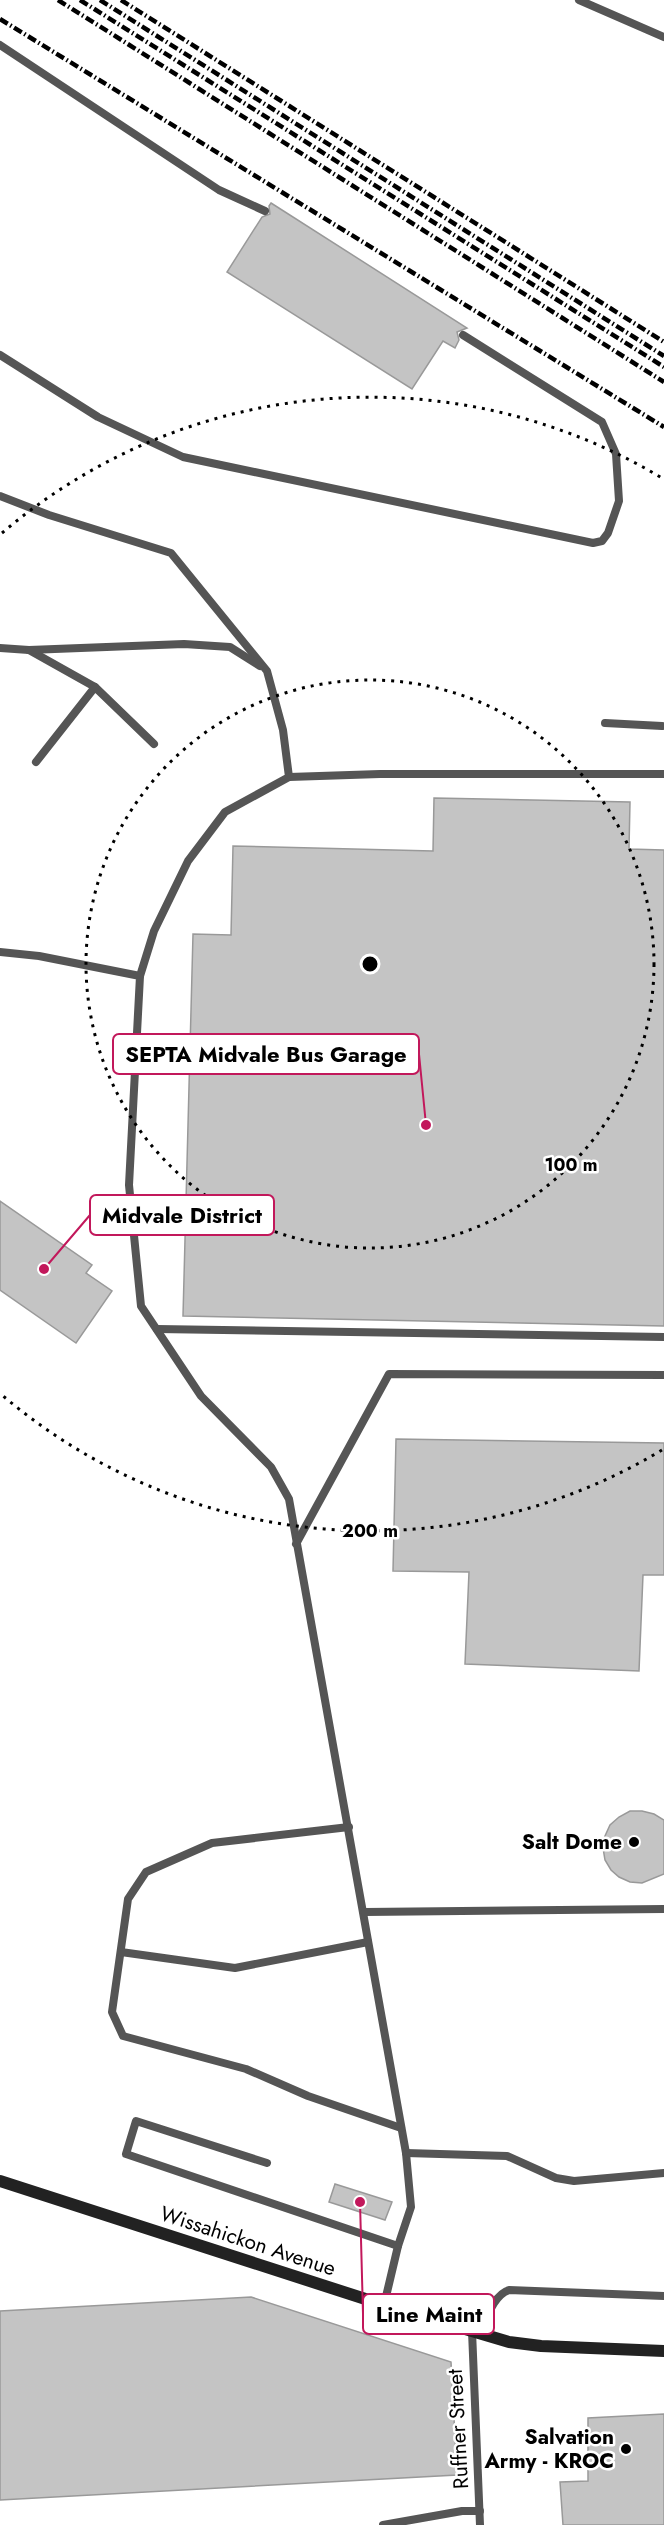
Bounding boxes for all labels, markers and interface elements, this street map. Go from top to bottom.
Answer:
centre of rings [360,954,380,974]
callout: SEPTA Midvale Bus Garage [113,1034,419,1074]
text: SEPTA Midvale Bus Garage [125,1038,407,1070]
text: 100 m [544,1152,598,1178]
callout: Midvale District [90,1195,274,1235]
text: Midvale District [102,1199,262,1231]
text: 200 m [342,1518,398,1544]
place label: Salt Dome [522,1827,622,1857]
marker: Salt Dome [627,1835,641,1849]
street label: Wissahickon Avenue [156,2198,340,2284]
callout: Line Maint [363,2294,494,2334]
text: Line Maint [376,2298,482,2330]
street label: Ruffner Street [440,2368,476,2490]
place label: Salvation Army - KROC [483,2422,614,2476]
marker: Salvation Army - KROC [619,2442,633,2456]

